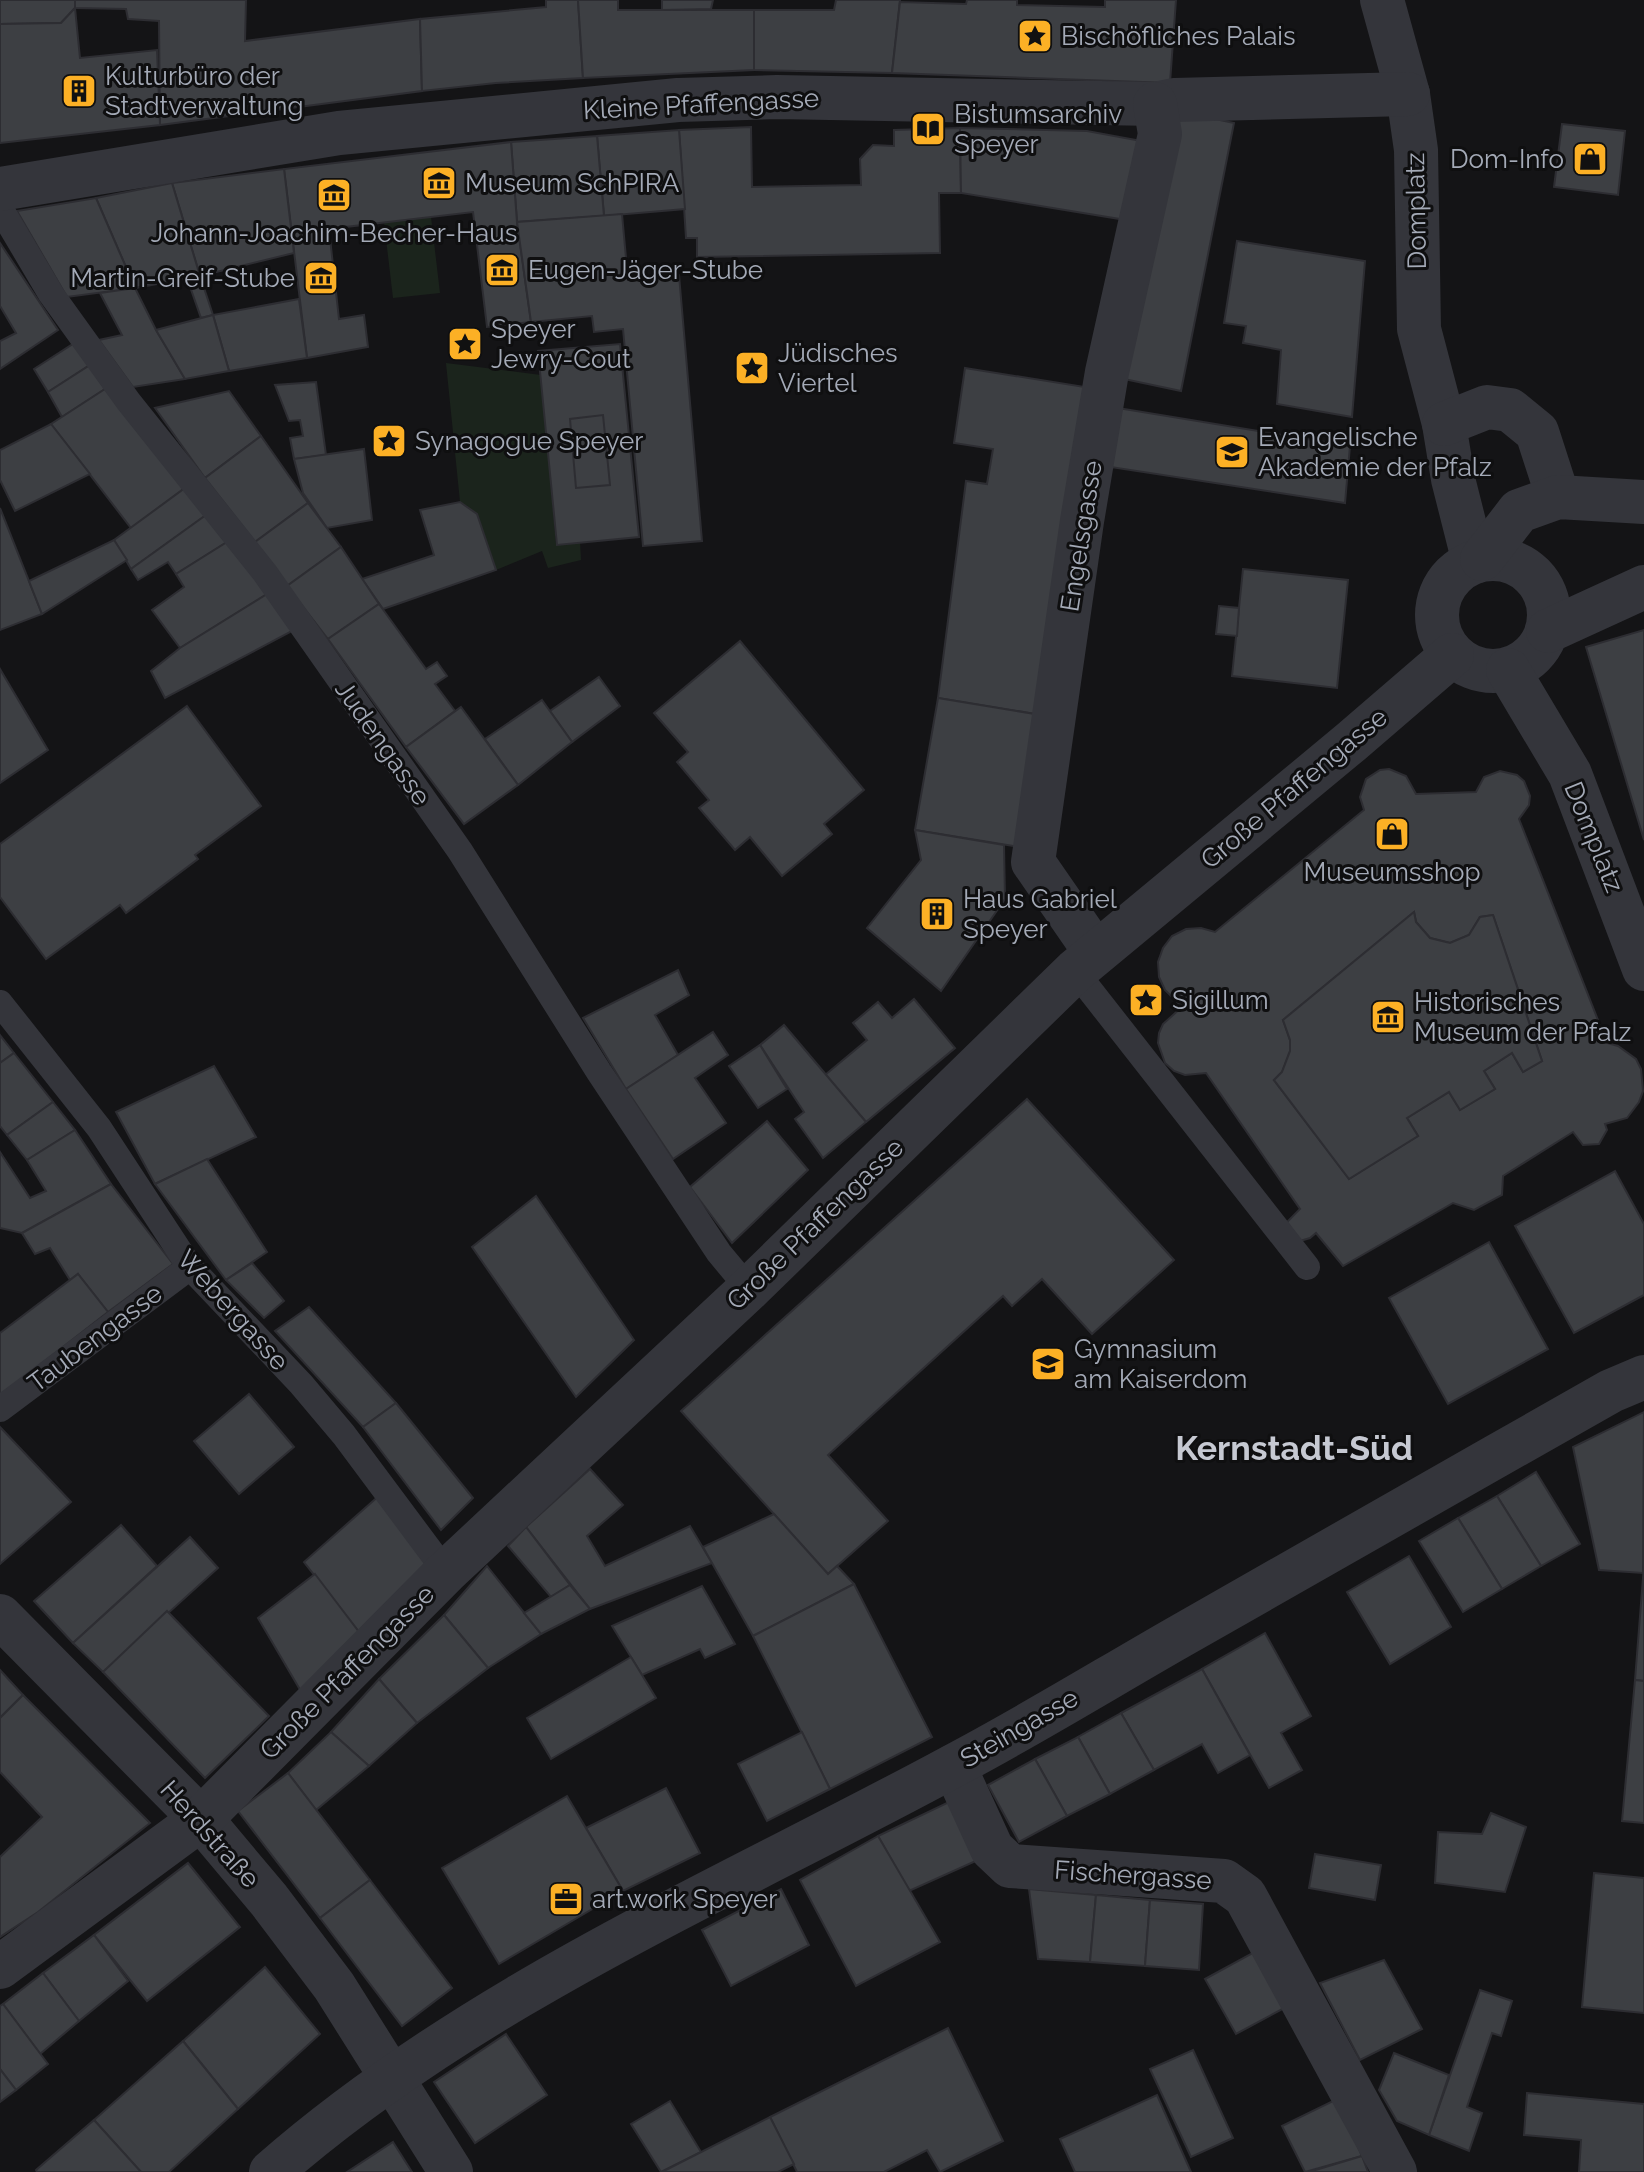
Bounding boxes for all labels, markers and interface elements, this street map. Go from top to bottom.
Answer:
place icon: Bischöfliches Palais [1016,17,1054,55]
place label: Bischöfliches Palais [1061,21,1296,51]
place label: Kulturbüro der Stadtverwaltung [105,61,304,121]
building icon: Kulturbüro der Stadtverwaltung [60,72,98,110]
street label: Kleine Pfaffengasse [582,83,820,125]
place label: Bistumsarchiv Speyer [954,99,1122,159]
library icon: Bistumsarchiv Speyer [909,110,947,148]
shop icon: Dom-Info [1571,140,1609,178]
place label: Dom-Info [1450,144,1564,174]
street label: Domplatz [1400,152,1432,270]
museum icon: Museum SchPIRA [420,164,458,202]
place label: Museum SchPIRA [465,168,680,198]
museum icon: Johann-Joachim-Becher-Haus [315,176,353,214]
place label: Johann-Joachim-Becher-Haus [151,218,517,248]
museum icon: Eugen-Jäger-Stube [483,251,521,289]
place label: Eugen-Jäger-Stube [528,255,763,285]
museum icon: Martin-Greif-Stube [302,259,340,297]
place label: Martin-Greif-Stube [70,263,295,293]
place label: Speyer Jewry-Cout [491,314,631,374]
place icon: Speyer Jewry-Cout [446,325,484,363]
place label: Jüdisches Viertel [778,338,897,398]
place icon: Jüdisches Viertel [733,349,771,387]
place icon: Synagogue Speyer [370,422,408,460]
place label: Evangelische Akademie der Pfalz [1258,422,1492,482]
place label: Synagogue Speyer [415,426,643,456]
school or university icon: Evangelische Akademie der Pfalz [1213,433,1251,471]
street label: Engelsgasse [1054,458,1108,614]
street label: Judengasse [329,675,437,811]
street label: Große Pfaffengasse [1195,701,1393,875]
street label: Domplatz [1558,777,1630,897]
shop icon: Museumsshop [1373,815,1411,853]
place label: Museumsshop [1303,857,1481,887]
place label: Haus Gabriel Speyer [963,884,1118,944]
building icon: Haus Gabriel Speyer [918,895,956,933]
place icon: Sigillum [1127,981,1165,1019]
place label: Sigillum [1172,985,1269,1015]
place label: Historisches Museum der Pfalz [1414,987,1631,1047]
museum icon: Historisches Museum der Pfalz [1369,998,1407,1036]
street label: Große Pfaffengasse [721,1132,909,1316]
street label: Webergasse [171,1244,295,1376]
street label: Taubengasse [22,1278,168,1398]
place label: Gymnasium am Kaiserdom [1074,1334,1247,1394]
school or university icon: Gymnasium am Kaiserdom [1029,1345,1067,1383]
district label: Kernstadt-Süd [1175,1428,1413,1468]
street label: Große Pfaffengasse [254,1579,440,1765]
street label: Steingasse [955,1682,1083,1774]
street label: Herdstraße [154,1774,266,1894]
street label: Fischergasse [1053,1855,1213,1895]
office icon: art.work Speyer [547,1880,585,1918]
place label: art.work Speyer [592,1884,777,1914]

